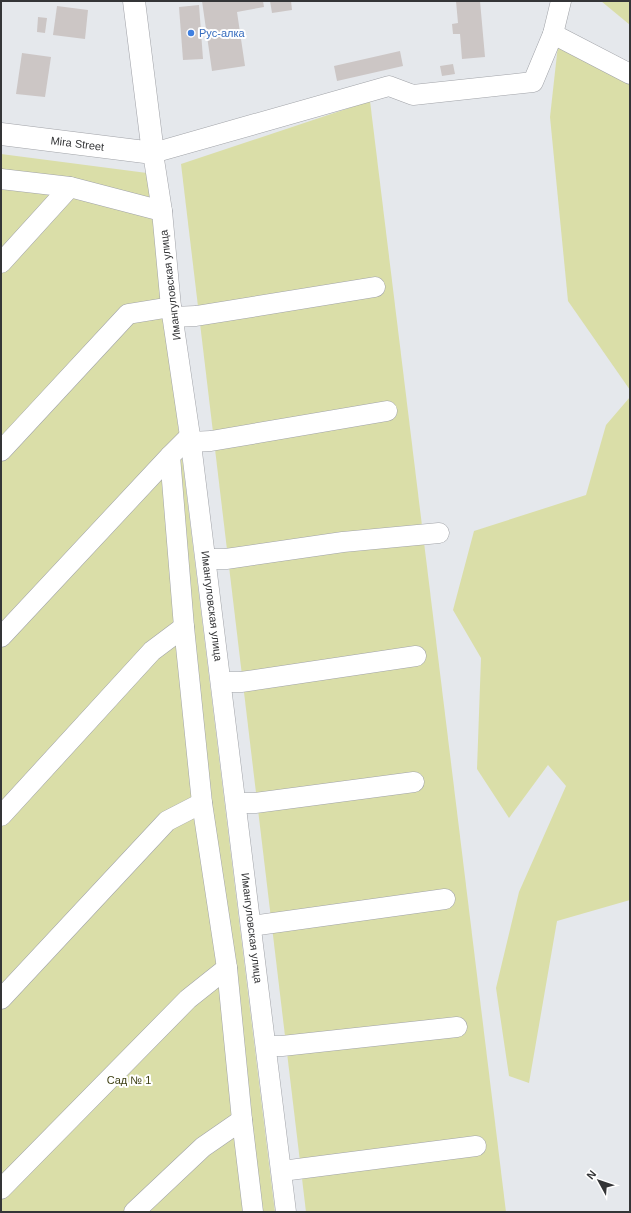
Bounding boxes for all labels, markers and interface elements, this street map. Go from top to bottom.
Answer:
place label: Рус-алка [199,27,245,39]
marker: Рус-алка [186,28,196,38]
street label: Mira Street [50,134,105,153]
street label: Имангуловская улица [157,228,183,341]
street label: Имангуловская улица [199,550,225,663]
street label: Имангуловская улица [239,872,265,985]
park label: Сад № 1 [107,1074,151,1086]
north arrow [579,1161,619,1201]
text: N [584,1168,599,1181]

